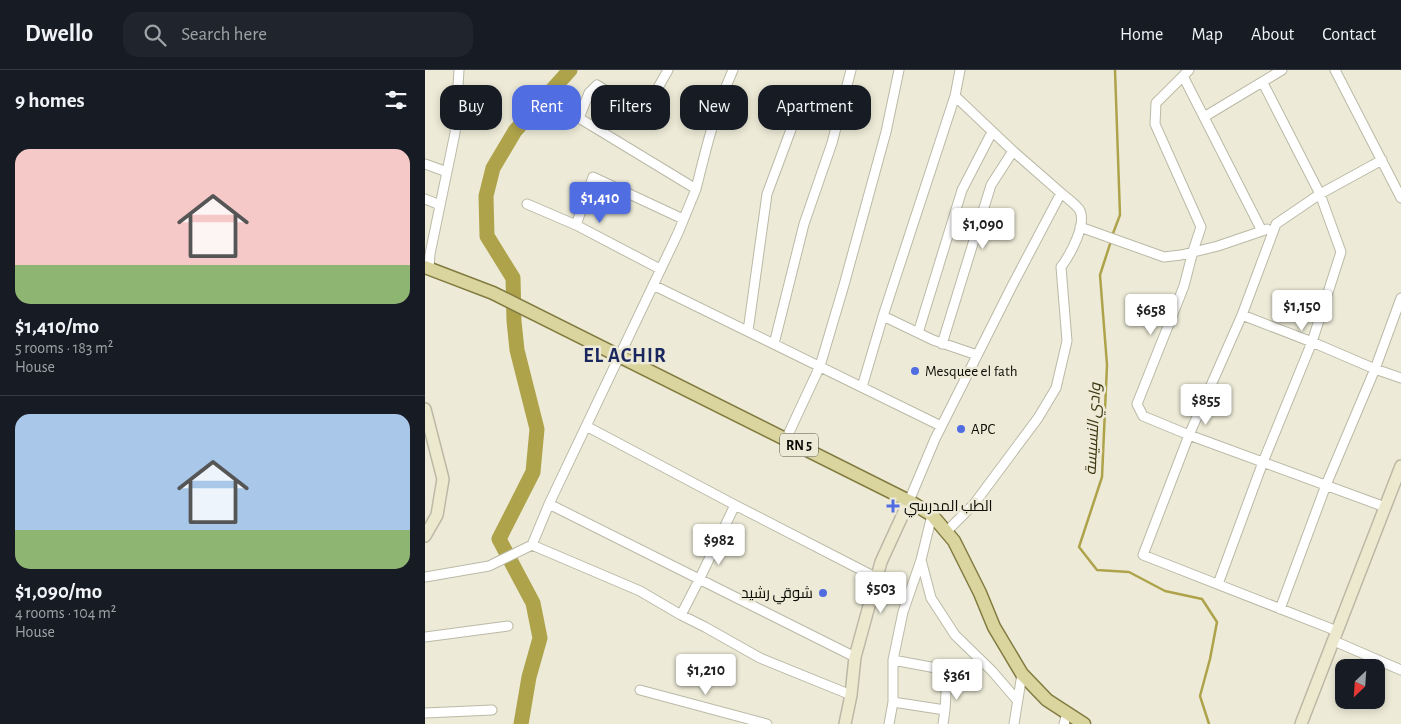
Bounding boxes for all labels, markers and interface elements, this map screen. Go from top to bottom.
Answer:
search box [123,12,473,57]
icon: search [141,21,169,49]
text: Dwello [25,22,93,46]
text: Search here [181,25,267,44]
text: Home [1120,26,1163,44]
text: Map [1191,26,1223,44]
text: About [1251,26,1294,44]
text: Contact [1322,26,1376,44]
chip: Buy [440,85,502,130]
chip: Rent [512,85,581,130]
chip: Filters [591,85,670,130]
chip: New [680,85,748,130]
chip: Apartment [758,85,871,130]
icon: filters [382,86,410,114]
text: 9 homes [15,90,85,111]
icon: home [168,181,258,271]
pin: $1,410 [559,182,641,224]
text: $1,410 [581,190,619,206]
pin: $1,090 [942,208,1024,250]
text: $1,090 [962,216,1004,232]
pin: $1,150 [1261,290,1343,332]
pin: $658 [1121,294,1181,336]
text: $1,150 [1283,298,1321,314]
text: $658 [1136,302,1166,318]
text: $1,410/mo [15,316,99,337]
text: 5 rooms · 183 m² [15,340,113,356]
district label: EL ACHIR [583,346,667,366]
text: House [15,359,55,375]
place label: Mesquee el fath [925,364,1018,379]
marker: Mesquee el fath [909,365,921,377]
water label: وادي النسيسة [1083,381,1107,476]
pin: $855 [1176,384,1236,426]
text: $855 [1192,392,1220,408]
place label: APC [971,422,995,437]
marker: APC [955,423,967,435]
road number: RN 5 [780,434,818,456]
icon: home [168,447,258,537]
marker: الطب المدرسي [886,499,900,513]
place label: الطب المدرسي [904,499,993,518]
pin: $982 [689,524,749,566]
text: $982 [704,532,734,548]
pin: $503 [851,572,911,614]
text: $503 [866,580,896,596]
text: $1,090/mo [15,581,102,602]
place label: شوقي رشيد [741,585,813,605]
marker: شوقي رشيد [817,587,829,599]
text: 4 rooms · 104 m² [15,605,116,621]
text: House [15,624,55,640]
pin: $1,210 [665,654,747,696]
pin: $361 [927,658,987,701]
north arrow [1335,659,1385,709]
map controls [1335,659,1385,709]
text: $1,210 [687,662,725,678]
text: $361 [943,667,971,683]

